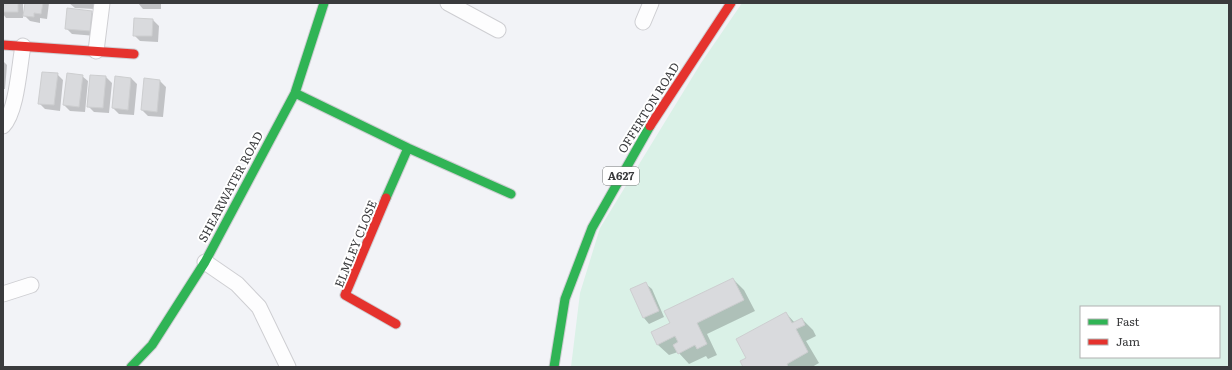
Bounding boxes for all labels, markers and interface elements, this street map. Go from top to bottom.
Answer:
street label: OFFERTON ROAD [613,58,683,156]
street label: SHEARWATER ROAD [193,128,267,245]
road number: A627 [603,167,639,185]
street label: ELMLEY CLOSE [329,197,381,290]
legend [1080,306,1220,358]
text: Fast [1116,312,1140,330]
text: Jam [1116,332,1141,350]

